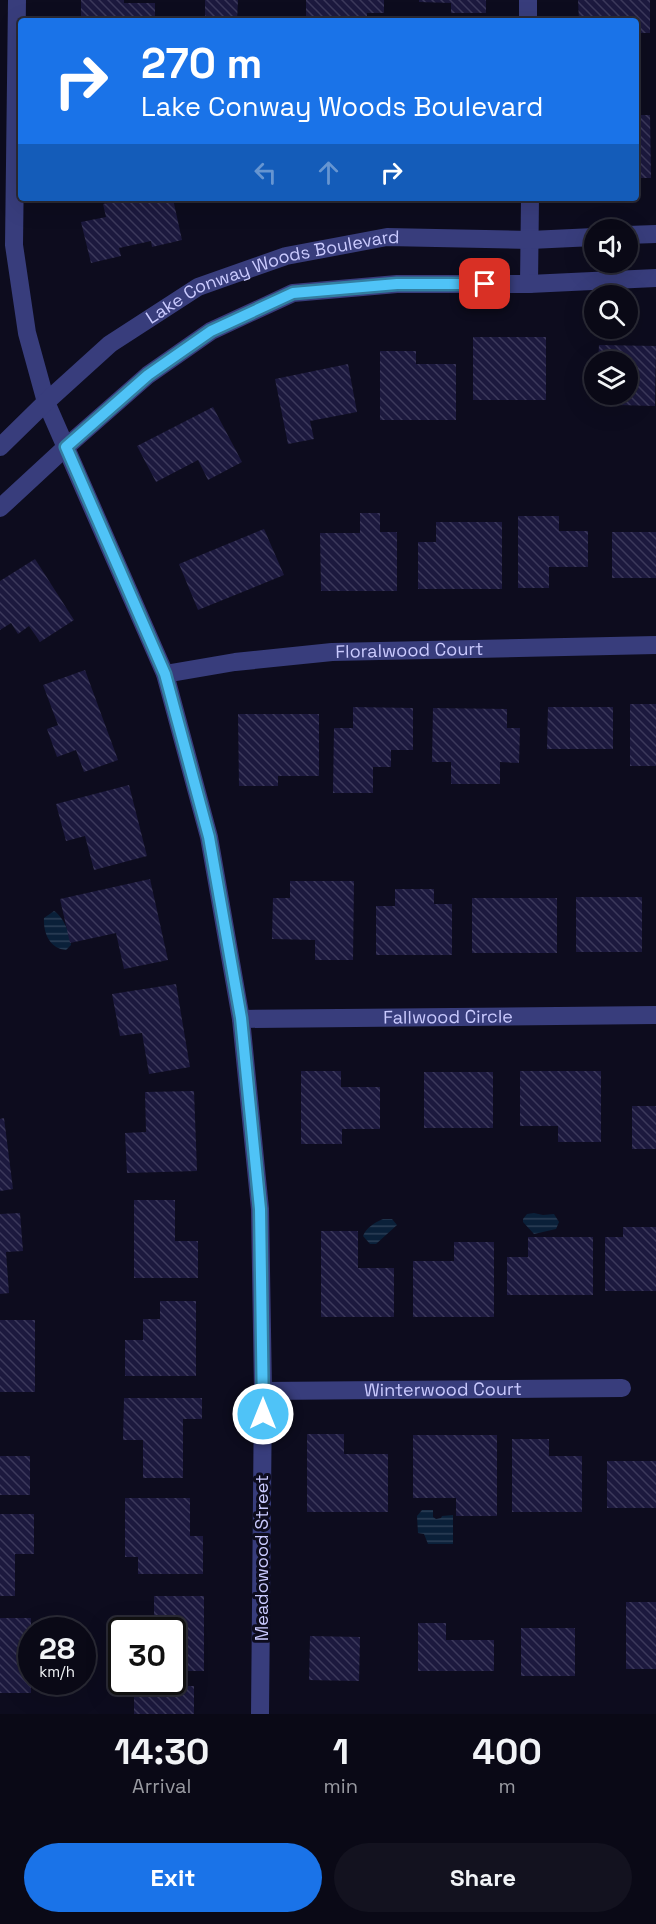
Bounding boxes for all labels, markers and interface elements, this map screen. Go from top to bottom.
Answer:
text: 270 m [141,37,262,90]
icon: right [42,42,120,120]
text: Lake Conway Woods Boulevard [141,89,543,124]
icon: left [249,156,282,189]
icon: ahead [312,156,345,189]
icon: right [375,156,408,189]
map controls [584,219,638,405]
button: sound [584,219,638,273]
street label: Lake Conway Woods Boulevard [141,225,400,329]
pin [459,258,510,309]
icon: arrive [468,267,501,300]
button: search [584,285,638,339]
button: layers [584,351,638,405]
street label: Floralwood Court [335,637,484,663]
street label: Fallwood Circle [383,1004,513,1029]
street label: Winterwood Court [364,1377,522,1401]
position arrow [231,1382,295,1446]
street label: Meadowood Street [250,1475,273,1641]
speed limit sign: 30 [108,1617,186,1695]
text: 28 [39,1629,75,1668]
text: km/h [39,1662,75,1681]
text: 14:30 [114,1729,209,1775]
text: 1 [333,1729,349,1775]
text: 400 [472,1729,542,1775]
text: Arrival [132,1773,192,1799]
text: min [324,1773,358,1799]
text: m [498,1773,516,1799]
button: Exit [24,1843,322,1912]
button: Share [334,1843,632,1912]

